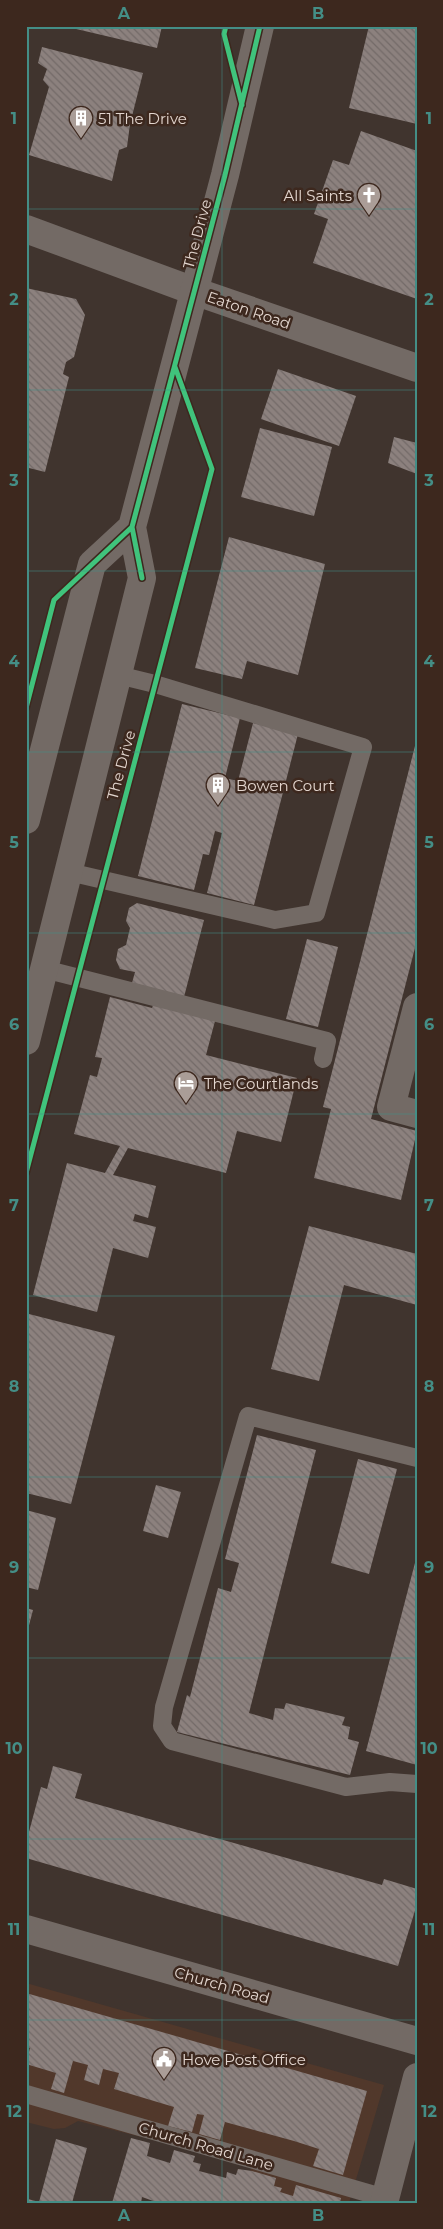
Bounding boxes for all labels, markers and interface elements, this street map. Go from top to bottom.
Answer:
text: A [117,4,131,23]
text: B [312,4,324,23]
building icon: 51 The Drive [68,105,94,139]
text: 1 [11,109,17,128]
place label: 51 The Drive [98,109,187,128]
text: 1 [426,109,432,128]
church icon: All Saints [356,182,382,216]
place label: All Saints [284,186,352,205]
street label: The Drive [179,197,215,271]
street label: Eaton Road [205,287,293,333]
text: 2 [9,290,19,309]
text: 2 [424,290,434,309]
text: 3 [8,471,19,490]
text: 3 [423,471,434,490]
text: 4 [8,652,20,671]
text: 4 [423,652,435,671]
street label: The Drive [103,728,139,802]
building icon: Bowen Court [205,772,231,806]
place label: Bowen Court [236,776,335,795]
text: 5 [9,833,19,852]
text: 5 [424,833,434,852]
text: 6 [9,1015,19,1034]
text: 6 [424,1015,434,1034]
hotel icon: The Courtlands [173,1070,199,1104]
place label: The Courtlands [204,1074,318,1093]
text: 7 [9,1196,19,1215]
text: 7 [424,1196,434,1215]
text: 8 [9,1377,19,1396]
text: 8 [424,1377,434,1396]
text: 9 [9,1558,19,1577]
text: 9 [424,1558,434,1577]
text: 10 [5,1739,23,1758]
text: 10 [420,1739,438,1758]
text: 11 [8,1920,20,1939]
text: 11 [423,1920,435,1939]
street label: Church Road [172,1962,272,2008]
public building icon: Hove Post Office [151,2046,177,2080]
place label: Hove Post Office [182,2050,306,2069]
text: 12 [6,2102,22,2121]
text: 12 [421,2102,437,2121]
street label: Church Road Lane [137,2118,275,2174]
text: A [117,2206,131,2225]
text: B [312,2206,324,2225]

